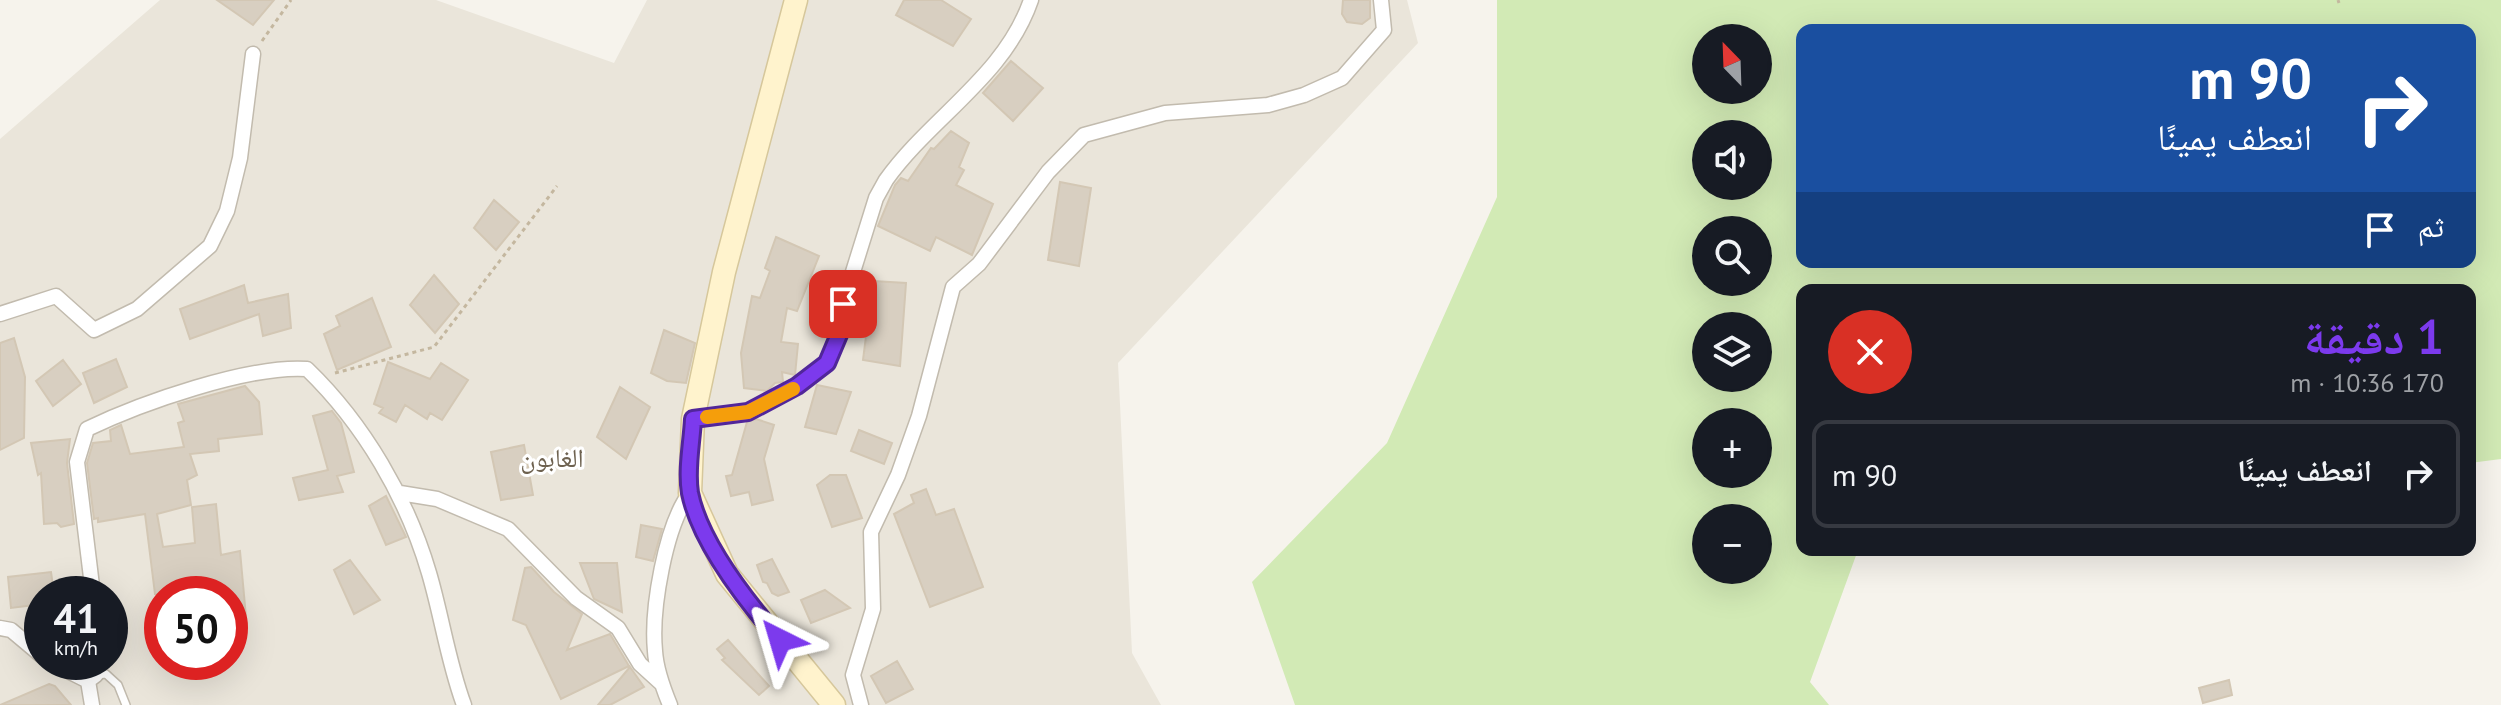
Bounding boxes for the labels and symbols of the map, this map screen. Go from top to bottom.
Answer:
north arrow [1692,24,1772,104]
pin [809,270,877,338]
district label: الغابون [520,441,584,474]
speed limit sign: 50 [144,576,248,680]
position arrow [738,598,822,682]

